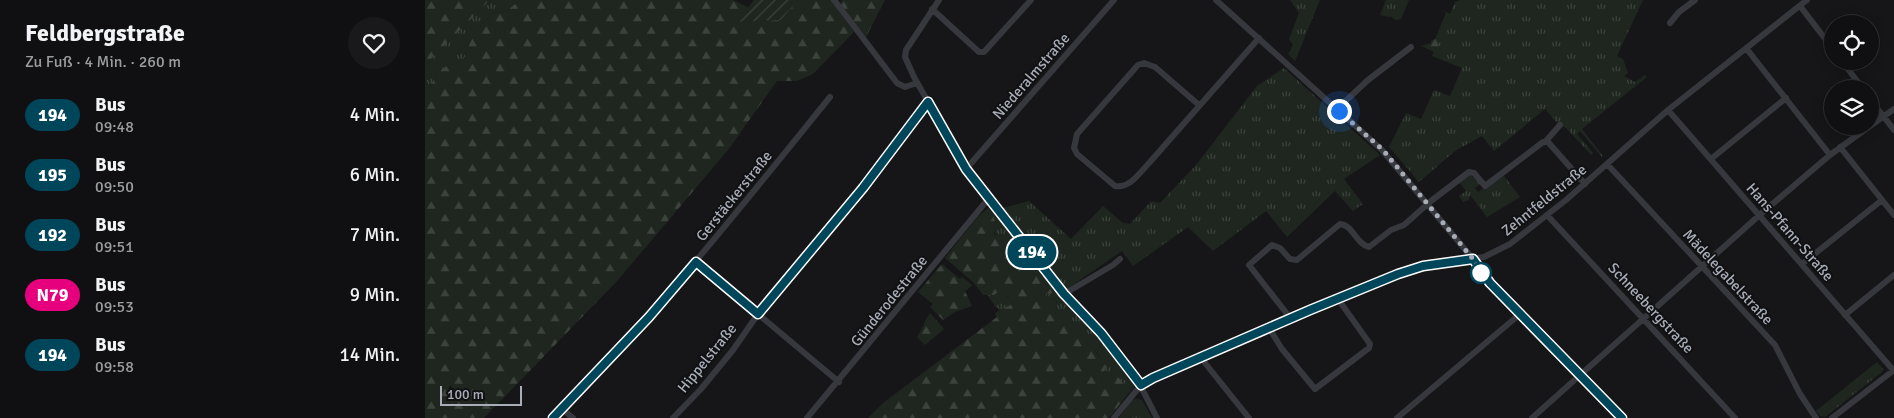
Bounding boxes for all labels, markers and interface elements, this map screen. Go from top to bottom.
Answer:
map controls [1824,15,1879,135]
button: locate [1824,15,1879,70]
button: heart [348,17,400,69]
text: Feldbergstraße [25,18,185,48]
street label: Niederalmstraße [989,29,1073,123]
text: Zu Fuß · 4 Min. · 260 m [25,52,181,72]
button: layers [1824,80,1879,135]
text: Bus [95,93,126,117]
your location [1327,99,1352,124]
text: 4 Min. [350,103,400,127]
text: 194 [38,104,67,126]
text: 09:48 [95,117,134,137]
street label: Gerstäckerstraße [692,147,776,245]
text: Bus [95,153,126,177]
street label: Zehntfeldstraße [1498,160,1590,240]
text: 6 Min. [350,163,400,187]
text: 195 [38,164,67,186]
text: 09:50 [95,177,134,197]
street label: Hans-Pfann-Straße [1742,179,1838,285]
text: Bus [95,213,126,237]
text: 7 Min. [350,223,400,247]
text: 192 [38,224,67,246]
street label: Mädelegabelstraße [1679,226,1777,328]
line badge: 194 [1003,236,1061,268]
text: 09:51 [95,237,134,257]
text: 194 [1017,241,1047,263]
street label: Günderodestraße [847,252,931,350]
street label: Schneebergstraße [1604,259,1698,357]
unlabelled marker [1470,262,1492,284]
text: Bus [95,273,126,297]
text: 9 Min. [350,283,400,307]
text: N79 [37,284,68,306]
text: 09:53 [95,297,134,317]
street label: Hippelstraße [674,320,740,396]
text: Bus [95,333,126,357]
text: 14 Min. [339,343,400,367]
text: 194 [38,344,67,366]
text: 09:58 [95,357,134,377]
scale bar [440,383,523,406]
text: 100 m [447,386,484,403]

